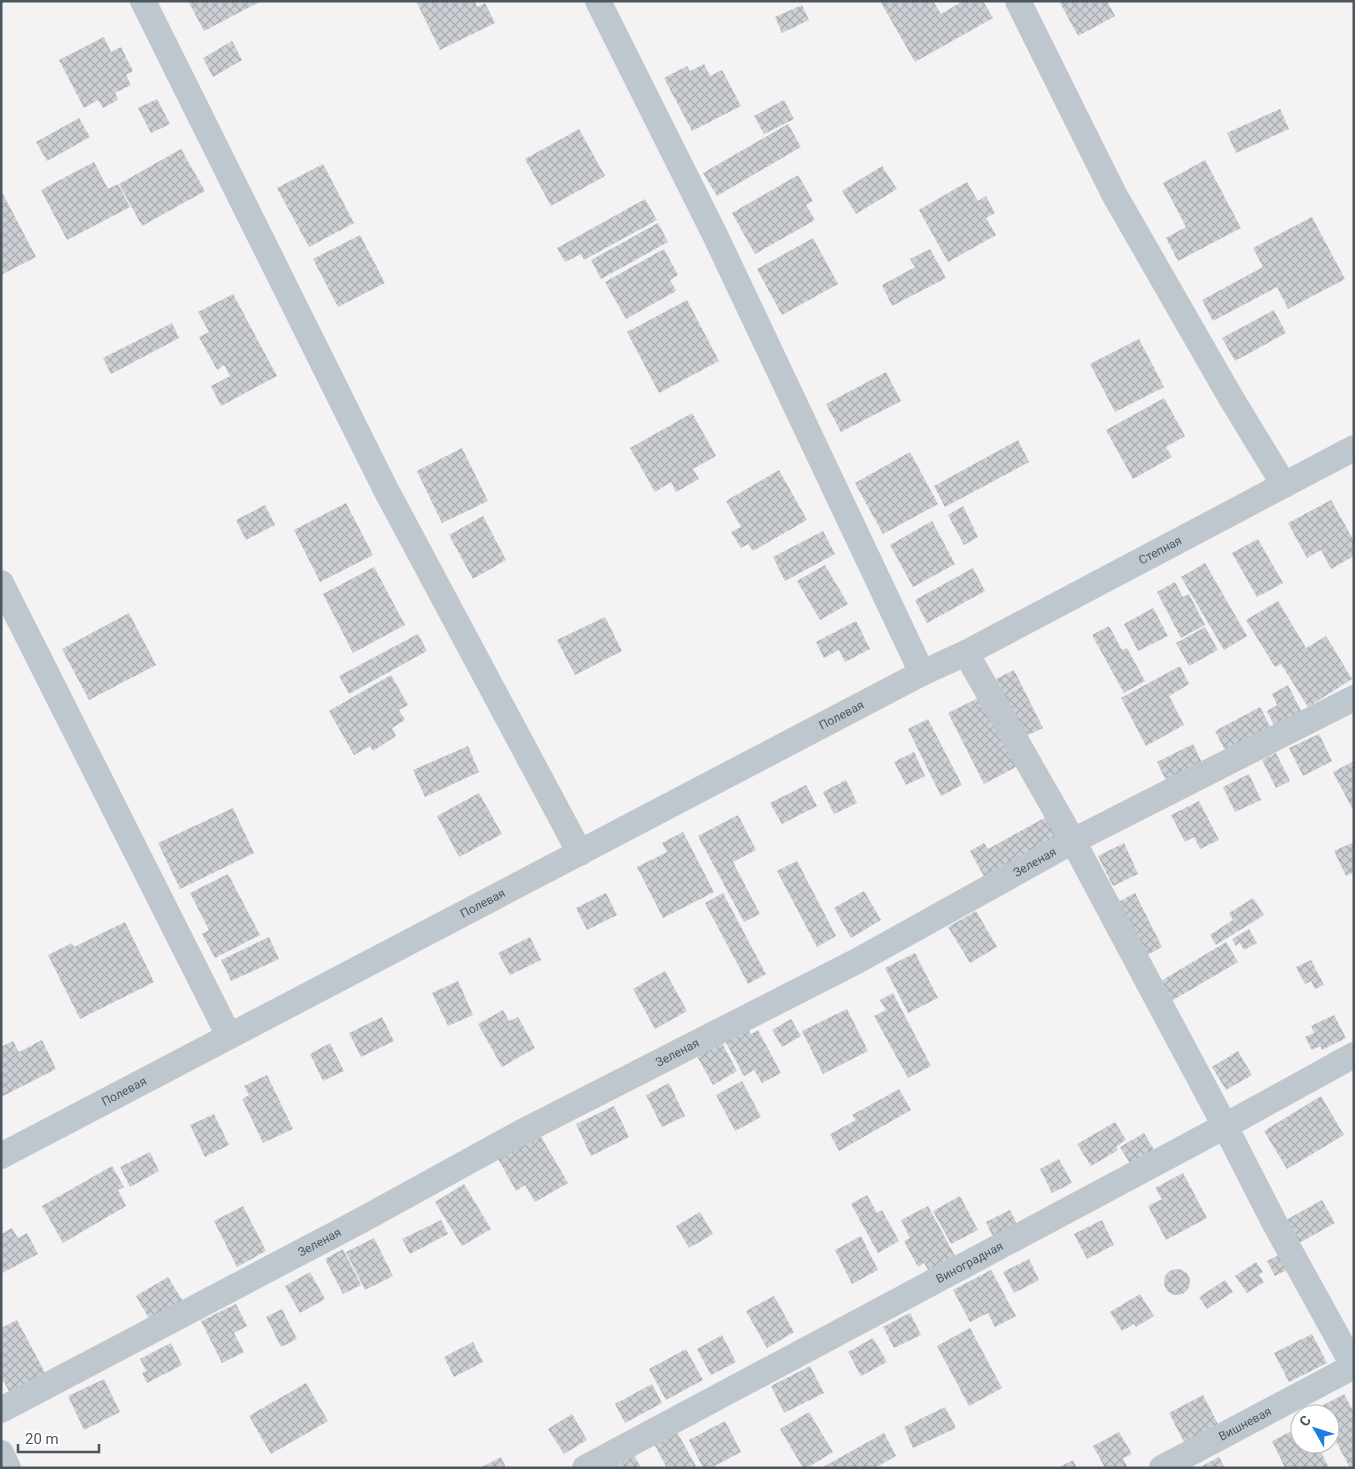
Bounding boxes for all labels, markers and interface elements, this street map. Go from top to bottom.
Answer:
street label: Степная [1136,533,1184,567]
street label: Полевая [817,698,866,733]
street label: Зеленая [1011,845,1059,880]
street label: Полевая [458,886,508,921]
street label: Зеленая [653,1036,701,1070]
street label: Полевая [99,1074,149,1109]
street label: Зеленая [296,1225,344,1259]
street label: Виноградная [934,1239,1005,1286]
street label: Вишневая [1216,1404,1274,1444]
north arrow [1290,1404,1340,1454]
text: С [1296,1412,1314,1429]
scale bar [18,1422,99,1454]
text: 20 m [25,1430,59,1448]

